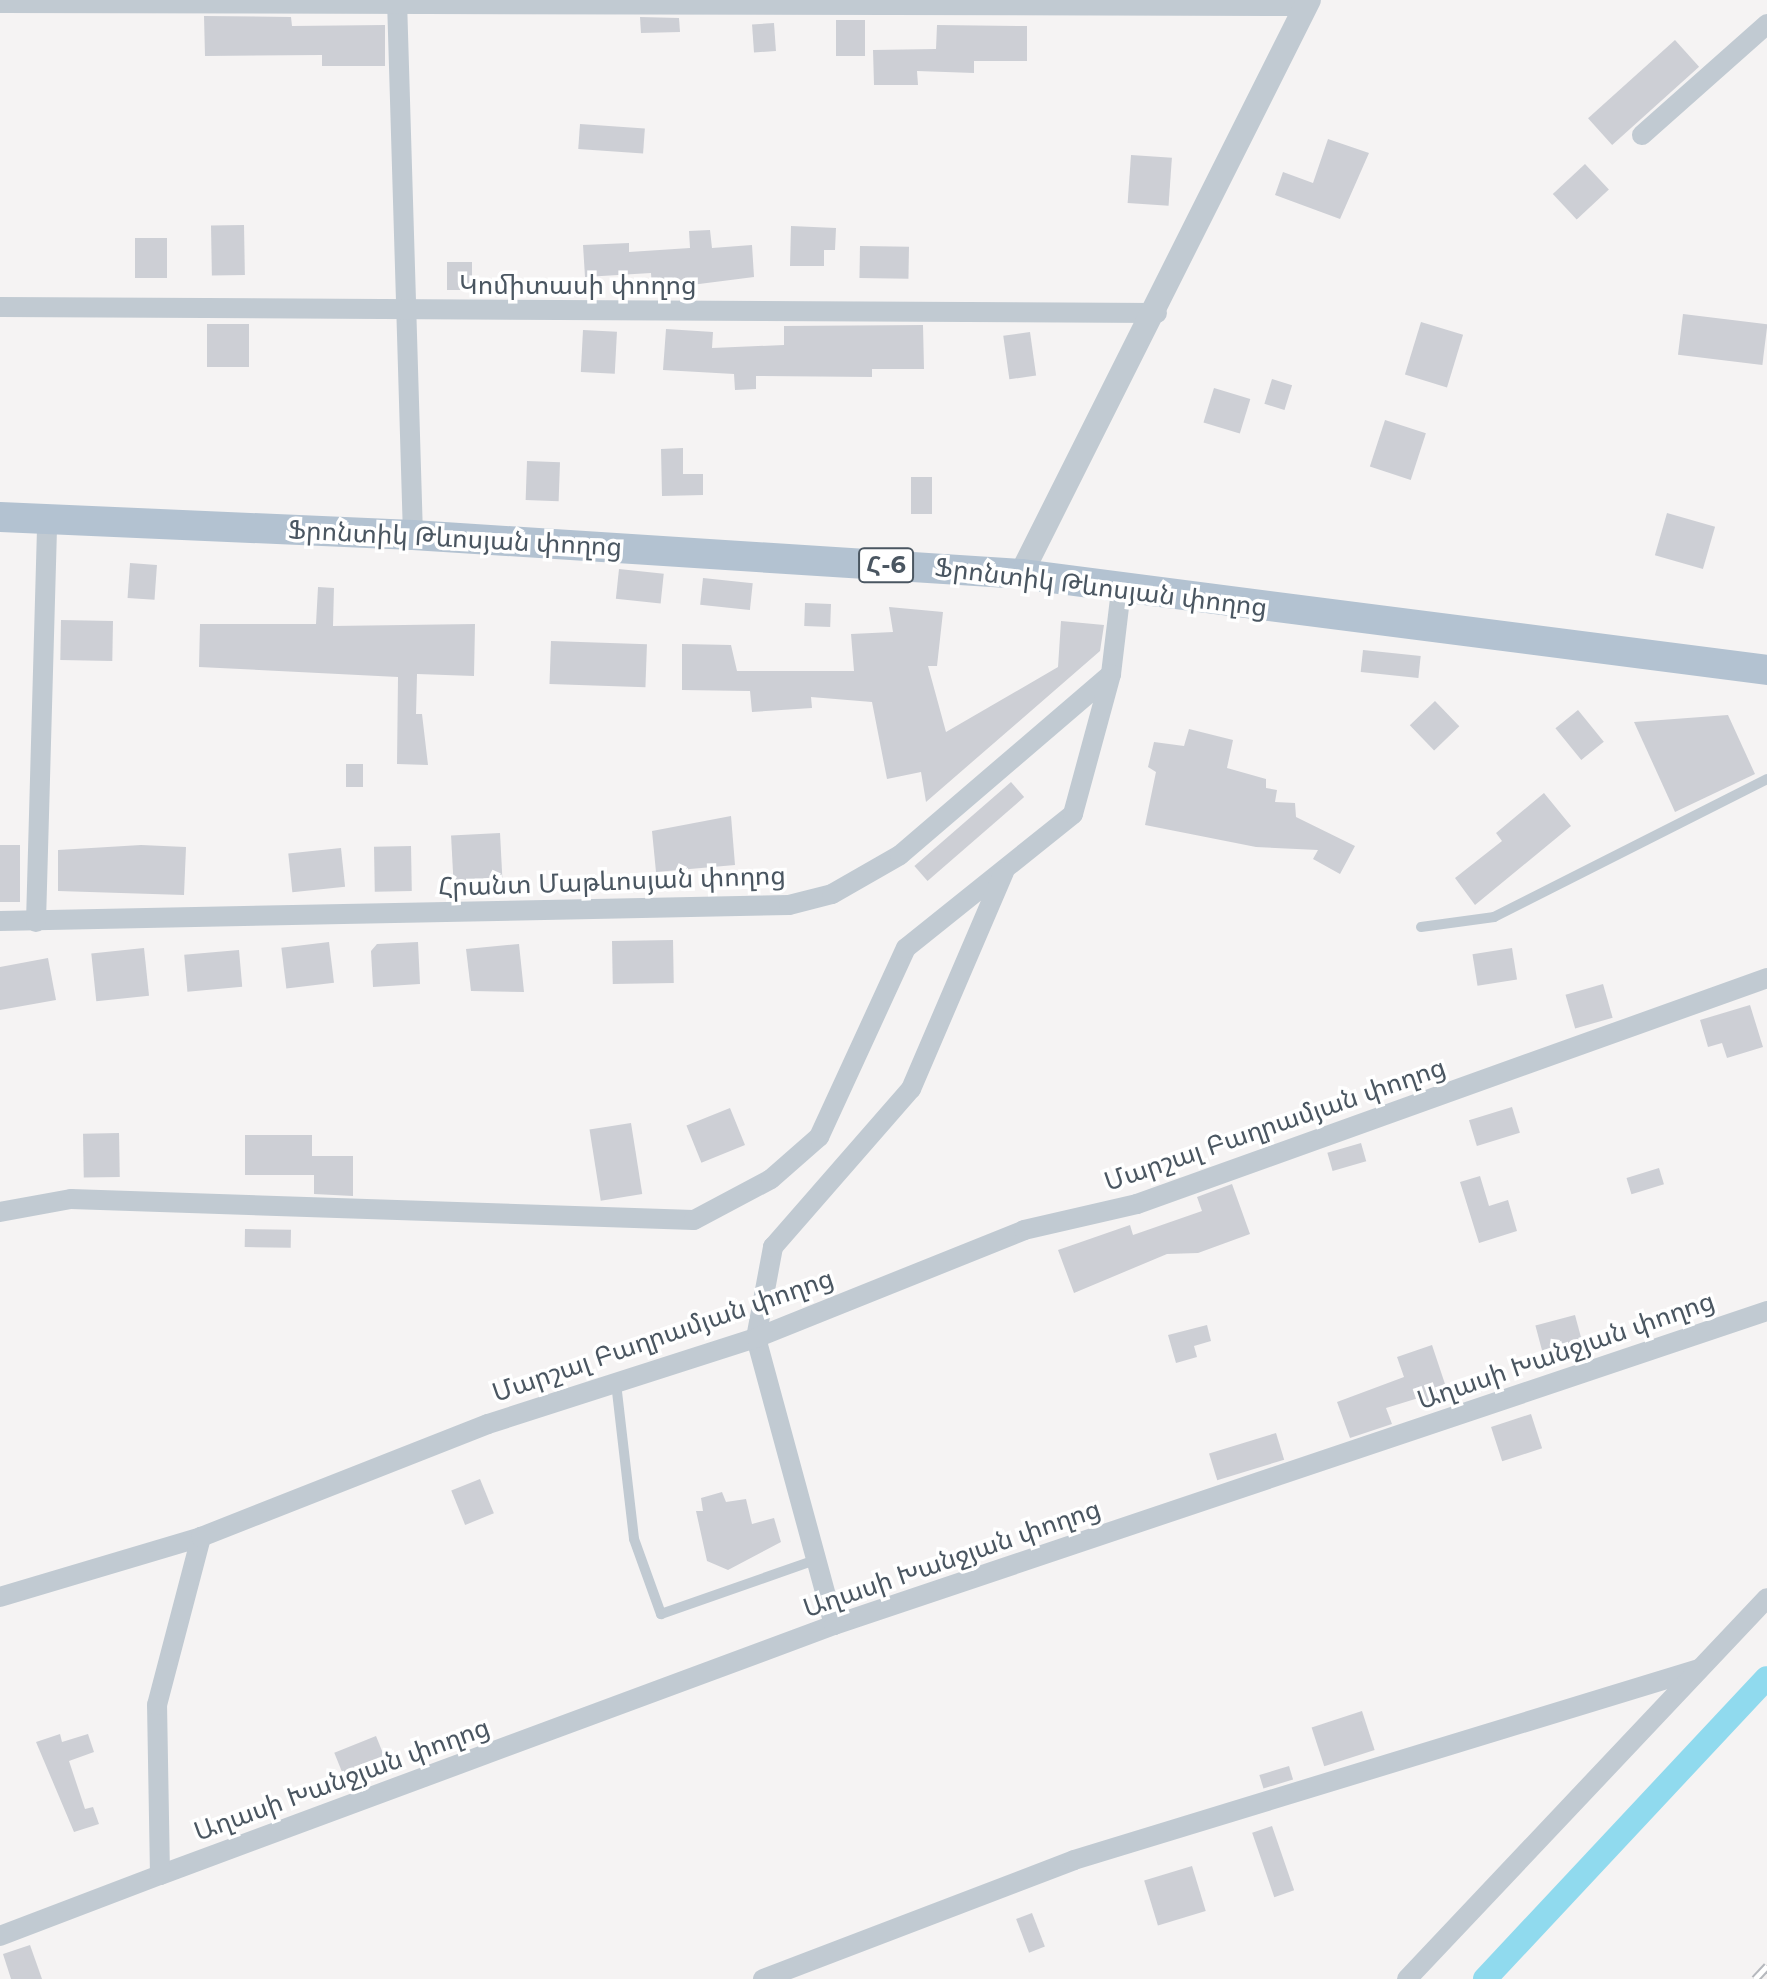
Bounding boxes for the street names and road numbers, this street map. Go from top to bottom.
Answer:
street label: Կոմիտասի փողոց [459,270,697,302]
street label: Ֆրոնտիկ Թևոսյան փողոց [287,515,623,563]
road number: Հ-6 [858,545,914,585]
street label: Ֆրոնտիկ Թևոսյան փողոց [933,552,1269,624]
street label: Հրանտ Մաթևոսյան փողոց [438,860,786,904]
street label: Մարշալ Բաղրամյան փողոց [1100,1052,1450,1198]
street label: Մարշալ Բաղրամյան փողոց [488,1263,838,1409]
street label: Աղասի Խանջյան փողոց [1413,1285,1719,1417]
street label: Աղասի Խանջյան փողոց [799,1493,1105,1625]
street label: Աղասի Խանջյան փողոց [190,1712,494,1848]

